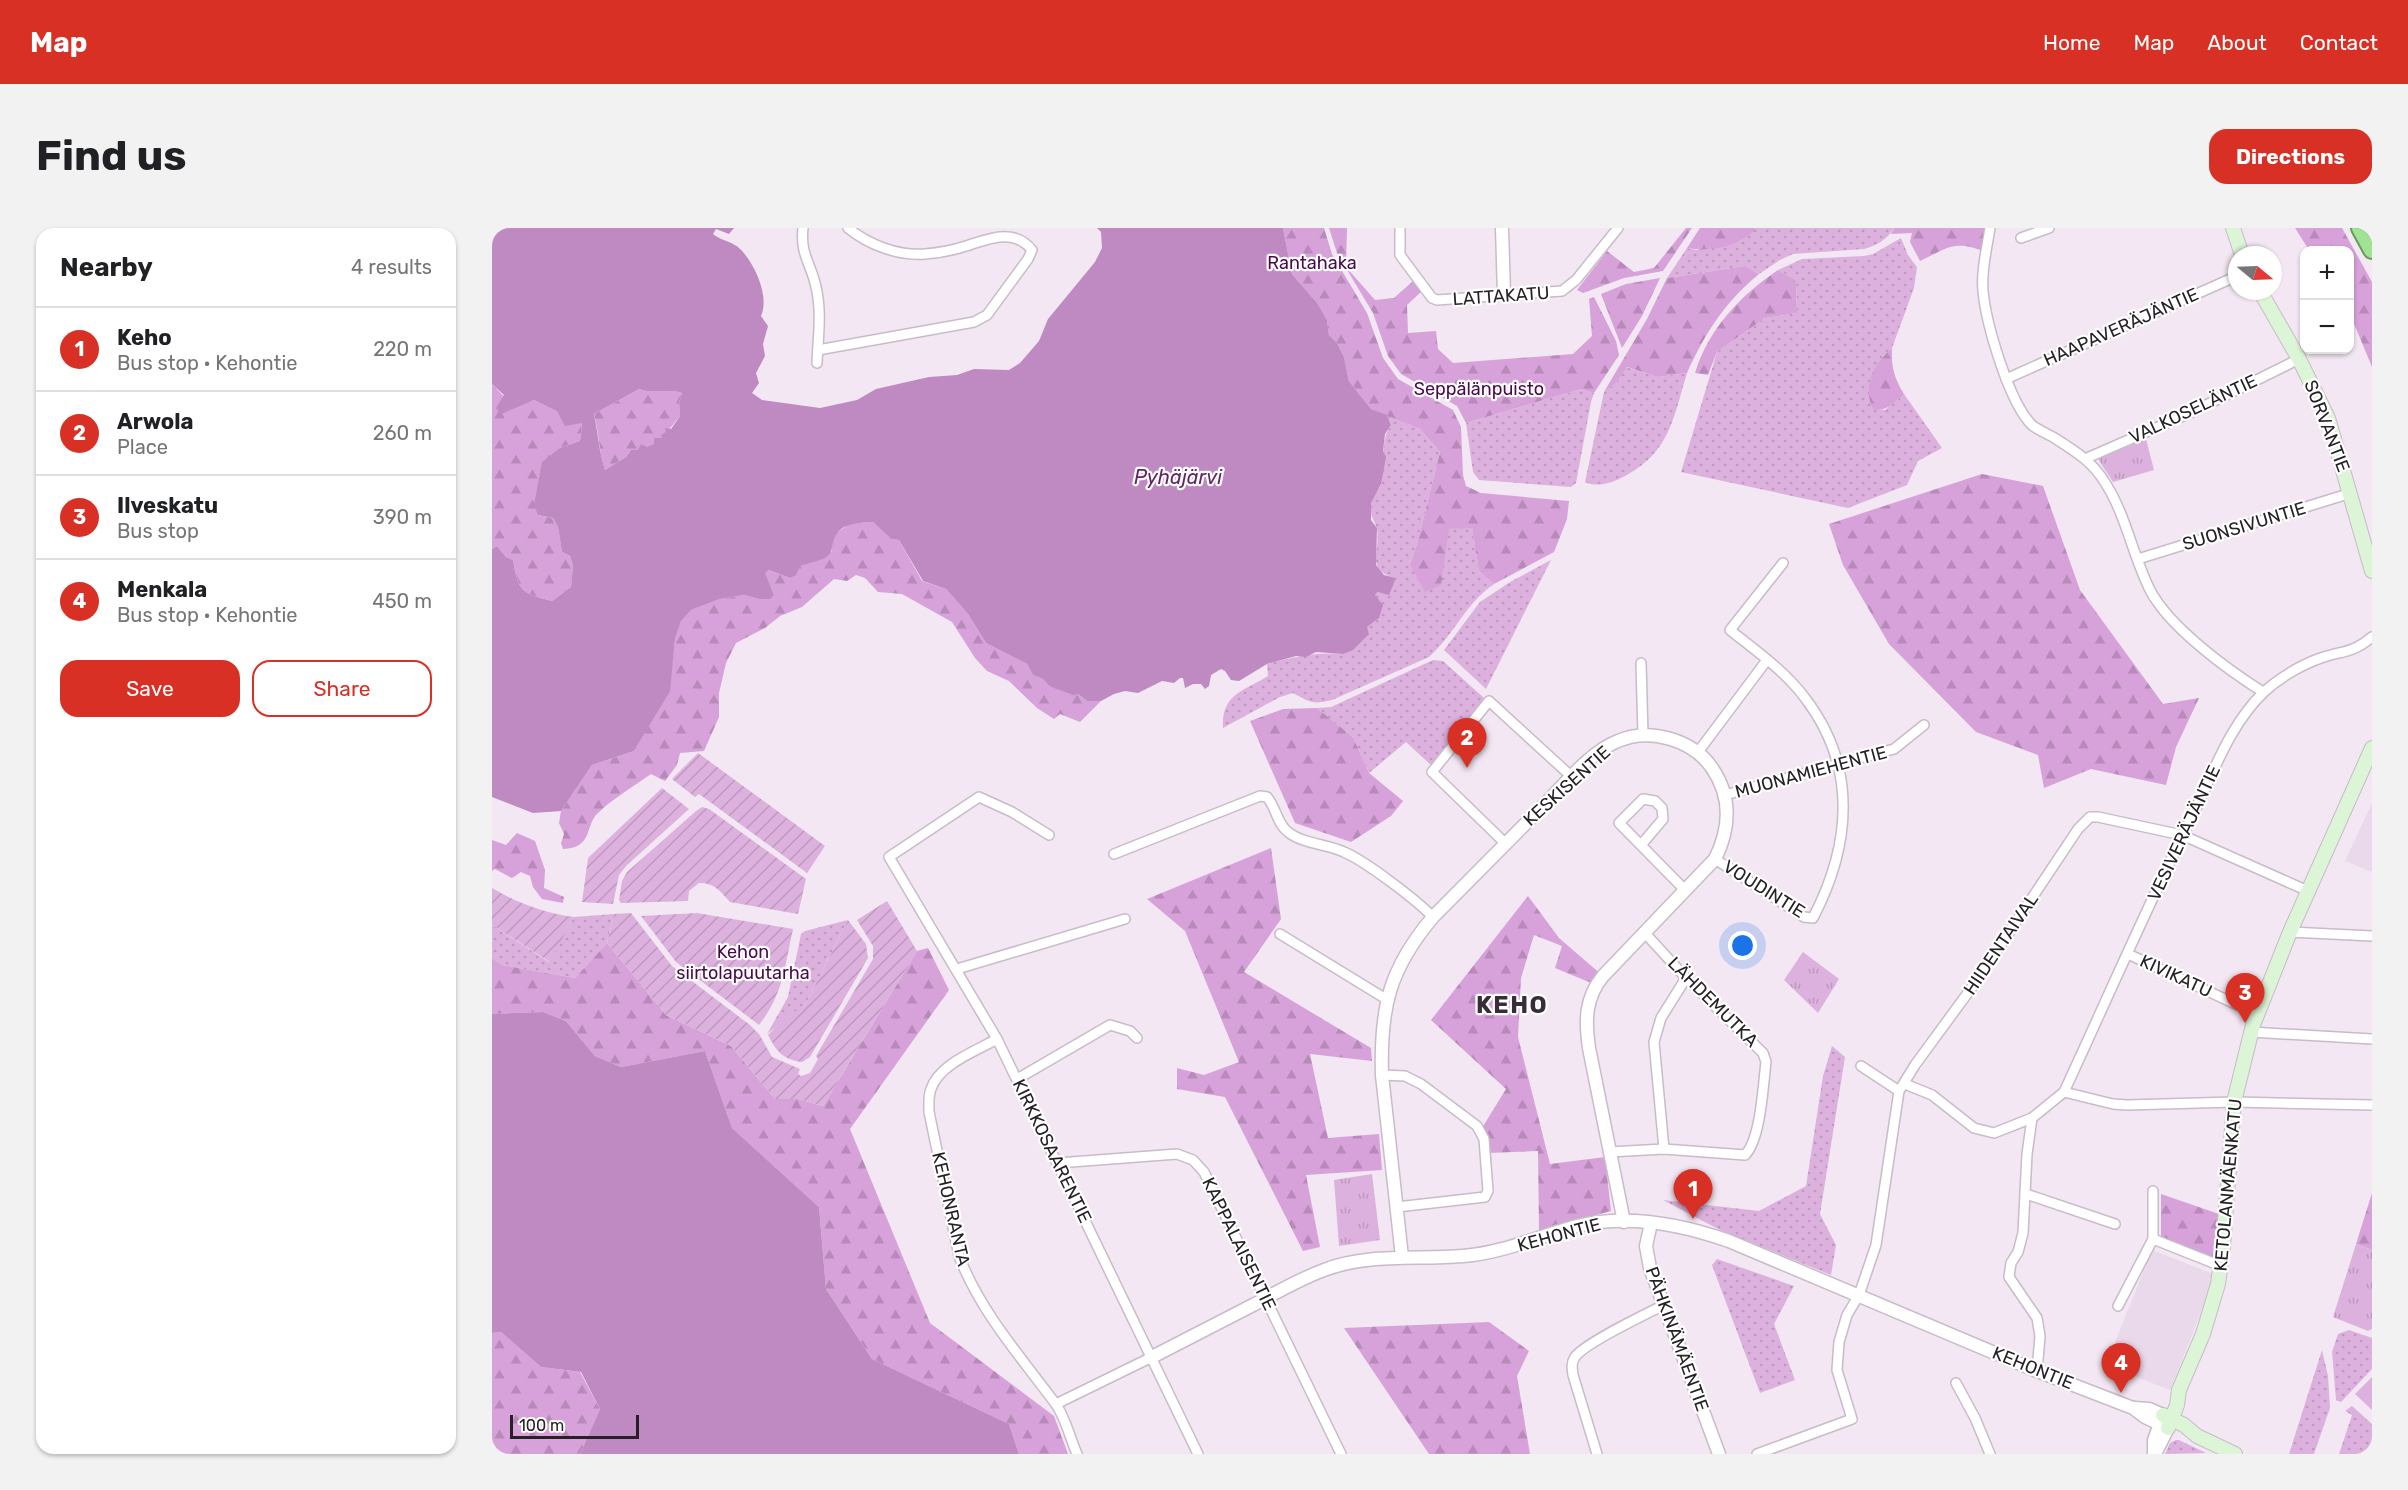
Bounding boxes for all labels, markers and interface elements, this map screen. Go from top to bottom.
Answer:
text: Map [30,26,87,59]
text: Home [2043,30,2100,55]
text: Map [2133,30,2174,55]
text: About [2207,30,2267,55]
text: Contact [2300,30,2378,55]
button: Directions [2209,129,2372,184]
text: Find us [36,131,187,181]
north arrow [2228,246,2282,300]
map controls [2300,246,2354,354]
button: + [2300,246,2354,300]
text: Nearby [60,252,153,283]
park label: Rantahaka [1267,252,1357,274]
text: 4 results [351,255,432,279]
street label: LATTAKATU [1452,282,1550,310]
street label: HAAPAVERÄJÄNTIE [2040,283,2202,371]
button: − [2300,300,2354,354]
text: Keho [117,324,172,351]
text: 1 [75,337,84,361]
text: 220 m [373,337,432,361]
text: Bus stop · Kehontie [117,351,297,375]
street label: VALKOSELÄNTIE [2126,370,2260,448]
street label: SORVANTIE [2299,377,2355,475]
park label: Seppälänpuisto [1414,378,1544,400]
text: Arwola [117,408,194,435]
text: 2 [73,421,86,445]
text: 260 m [373,421,432,445]
text: Place [117,435,168,459]
water label: Pyhäjärvi [1134,465,1223,489]
text: Ilveskatu [117,492,218,519]
street label: SUONSIVUNTIE [2180,497,2308,555]
text: 3 [73,505,86,529]
text: 390 m [373,505,432,529]
text: Bus stop [117,519,199,543]
text: Menkala [117,576,207,603]
text: 4 [73,589,86,613]
text: 450 m [372,589,432,613]
text: Bus stop · Kehontie [117,603,297,627]
button: Save [60,660,240,717]
button: Share [252,660,432,717]
pin: 2 [1448,718,1486,768]
street label: KESKISENTIE [1519,741,1615,831]
street label: MUONAMIEHENTIE [1733,741,1889,803]
street label: VESIVERÄJÄNTIE [2143,762,2225,904]
street label: VOUDINTIE [1719,855,1809,923]
street label: HIIDENTAIVAL [1959,889,2043,999]
your location [1728,931,1757,960]
park label: Kehon siirtolapuutarha [676,941,810,984]
street label: KIVIKATU [2136,950,2216,1002]
street label: LÄHDEMUTKA [1663,952,1763,1052]
pin: 3 [2226,974,2264,1023]
district label: KEHO [1476,991,1548,1019]
street label: KIRKKOSAARENTIE [1008,1075,1096,1227]
street label: KETOLANMÄENKATU [2209,1098,2247,1272]
street label: KEHONRANTA [927,1150,975,1268]
pin: 1 [1674,1170,1712,1219]
street label: KAPPALAISENTIE [1197,1174,1281,1314]
street label: KEHONTIE [1515,1213,1603,1257]
street label: PÄHKINÄMÄENTIE [1641,1264,1713,1414]
street label: KEHONTIE [1989,1342,2077,1394]
pin: 4 [2102,1344,2140,1393]
scale bar [510,1412,639,1440]
text: 100 m [519,1416,564,1435]

